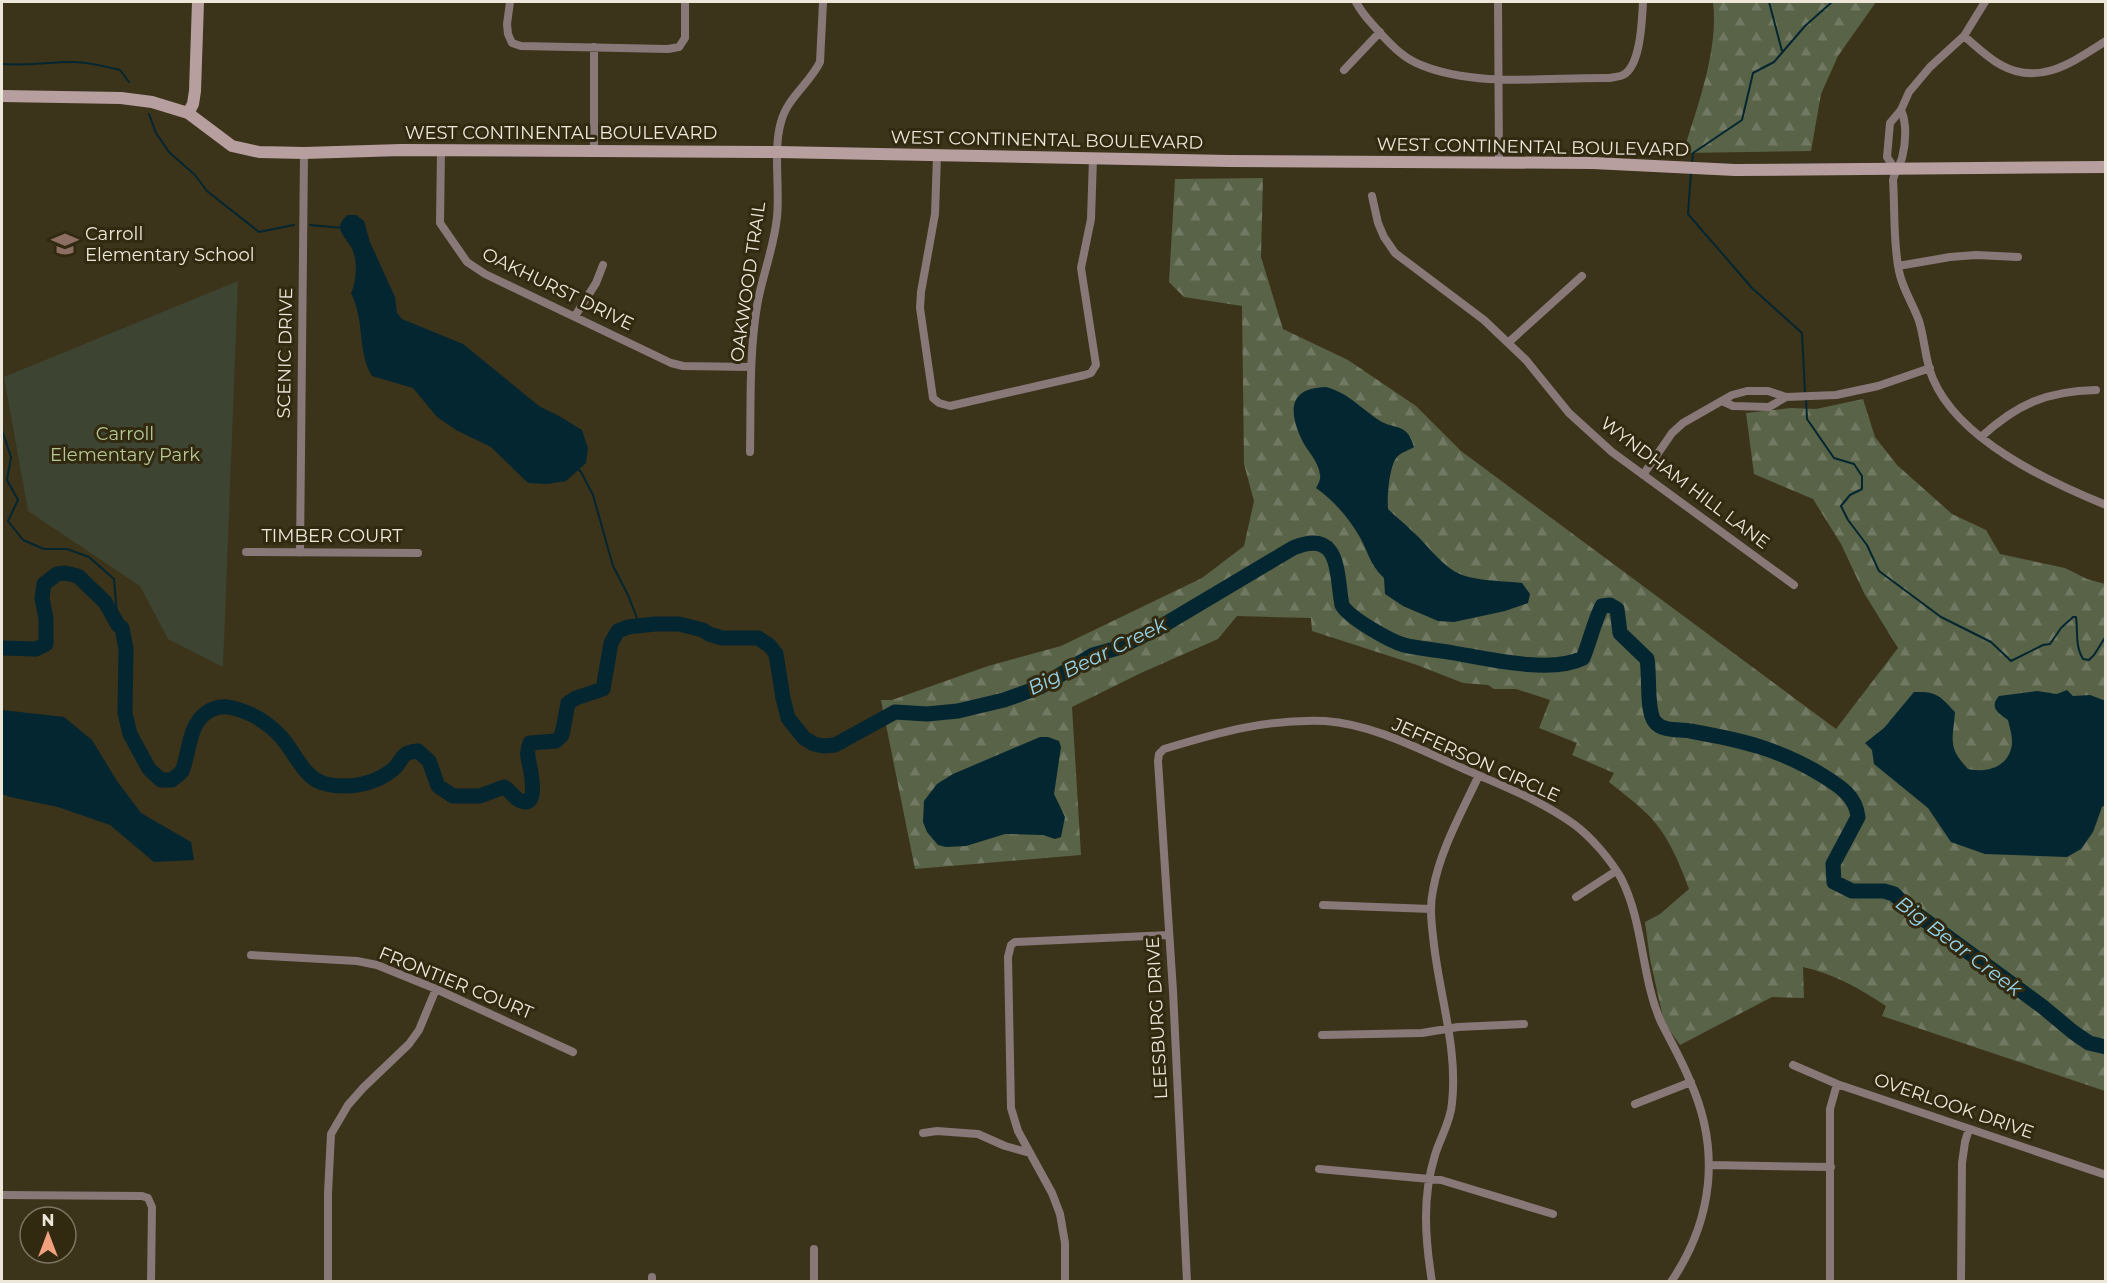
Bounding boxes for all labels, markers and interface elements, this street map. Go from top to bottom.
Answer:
street label: WEST CONTINENTAL BOULEVARD [405,122,717,144]
street label: WEST CONTINENTAL BOULEVARD [890,126,1204,154]
street label: WEST CONTINENTAL BOULEVARD [1376,133,1690,161]
street label: OAKWOOD TRAIL [726,200,770,364]
place label: Carroll Elementary School [85,223,255,266]
school or university icon: Carroll Elementary School [50,229,80,259]
street label: OAKHURST DRIVE [479,243,637,335]
street label: SCENIC DRIVE [273,287,297,419]
street label: WYNDHAM HILL LANE [1596,412,1774,554]
park label: Carroll Elementary Park [50,423,200,466]
street label: TIMBER COURT [262,525,403,547]
water label: Big Bear Creek [1024,612,1171,700]
street label: JEFFERSON CIRCLE [1388,713,1563,807]
water label: Big Bear Creek [1891,891,2028,1002]
street label: LEESBURG DRIVE [1142,936,1172,1100]
street label: FRONTIER COURT [376,942,537,1024]
street label: OVERLOOK DRIVE [1871,1068,2037,1144]
north arrow [18,1205,78,1265]
text: N [42,1211,54,1230]

